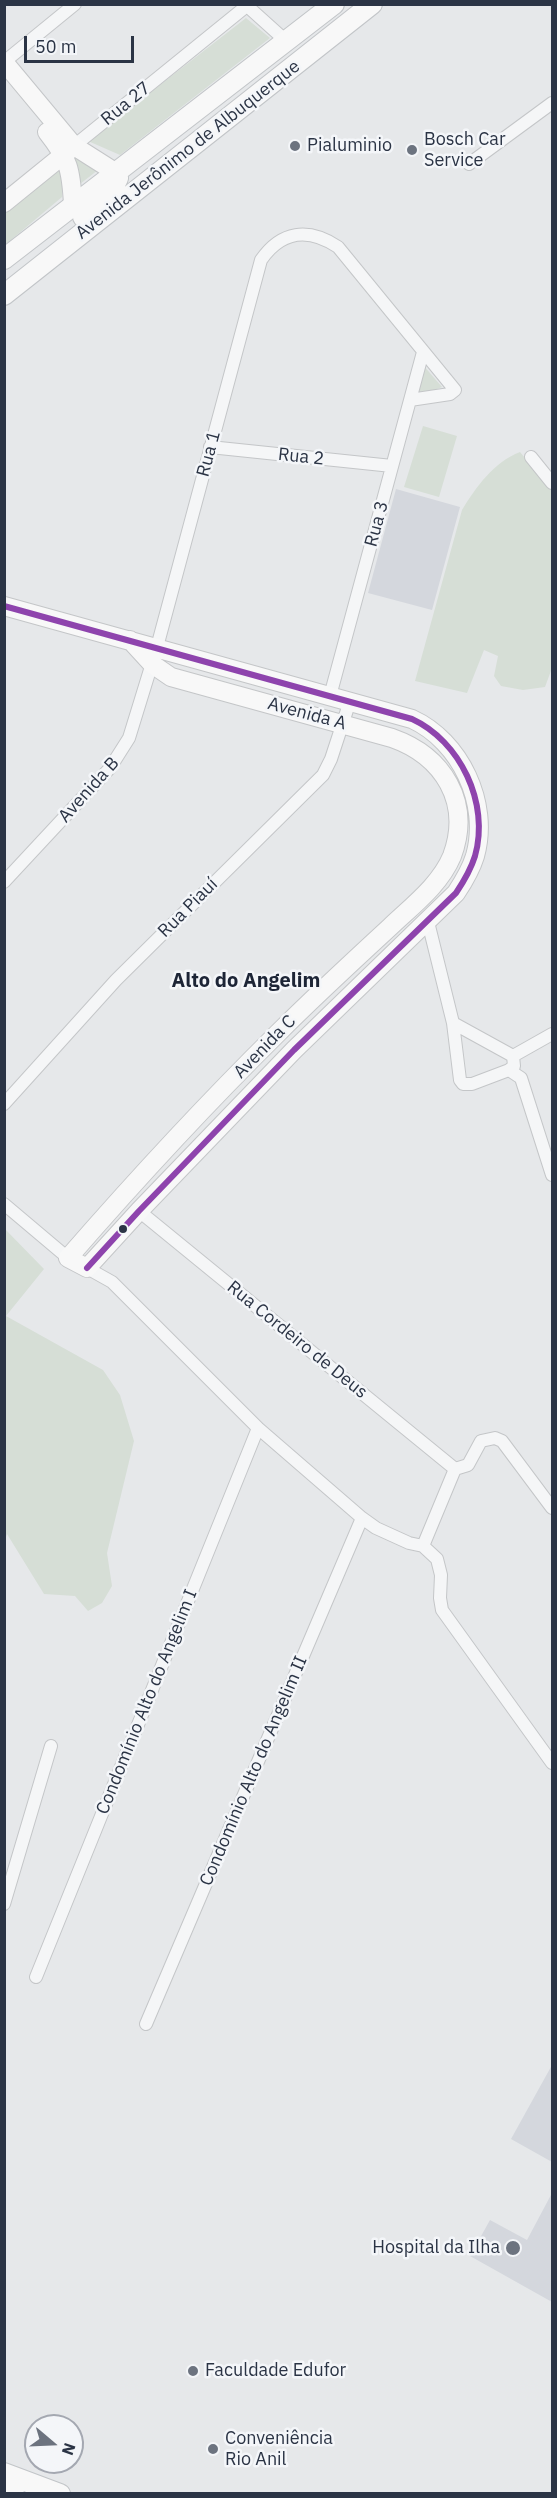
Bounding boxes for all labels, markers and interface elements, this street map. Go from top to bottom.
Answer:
scale bar [27,24,136,62]
text: 50 m [35,35,77,58]
street label: Avenida Jerônimo de Albuquerque [72,56,304,244]
street label: Rua 27 [97,78,155,130]
place label: Bosch Car Service [424,129,506,172]
place label: Pialuminio [307,135,392,157]
marker: Pialuminio [288,139,302,153]
marker: Bosch Car Service [405,143,419,157]
street label: Rua 1 [193,429,225,479]
street label: Rua 2 [277,444,325,470]
street label: Rua 3 [361,499,393,549]
street label: Avenida A [265,693,349,735]
street label: Avenida B [54,753,124,827]
street label: Rua Piauí [154,874,222,942]
district label: Alto do Angelim [172,969,320,993]
street label: Avenida C [229,1011,301,1083]
unlabelled marker [117,1223,129,1235]
street label: Rua Cordeiro de Deus [222,1277,372,1403]
street label: Condomínio Alto do Angelim I [92,1586,202,1818]
street label: Condomínio Alto do Angelim II [196,1653,312,1889]
place label: Hospital da Ilha [372,2237,500,2259]
marker: Hospital da Ilha [504,2239,522,2257]
place label: Faculdade Edufor [205,2360,346,2382]
marker: Faculdade Edufor [186,2364,200,2378]
north arrow [24,2414,84,2474]
place label: Conveniência Rio Anil [225,2428,333,2470]
text: N [58,2440,80,2458]
marker: Conveniência Rio Anil [206,2442,220,2456]

